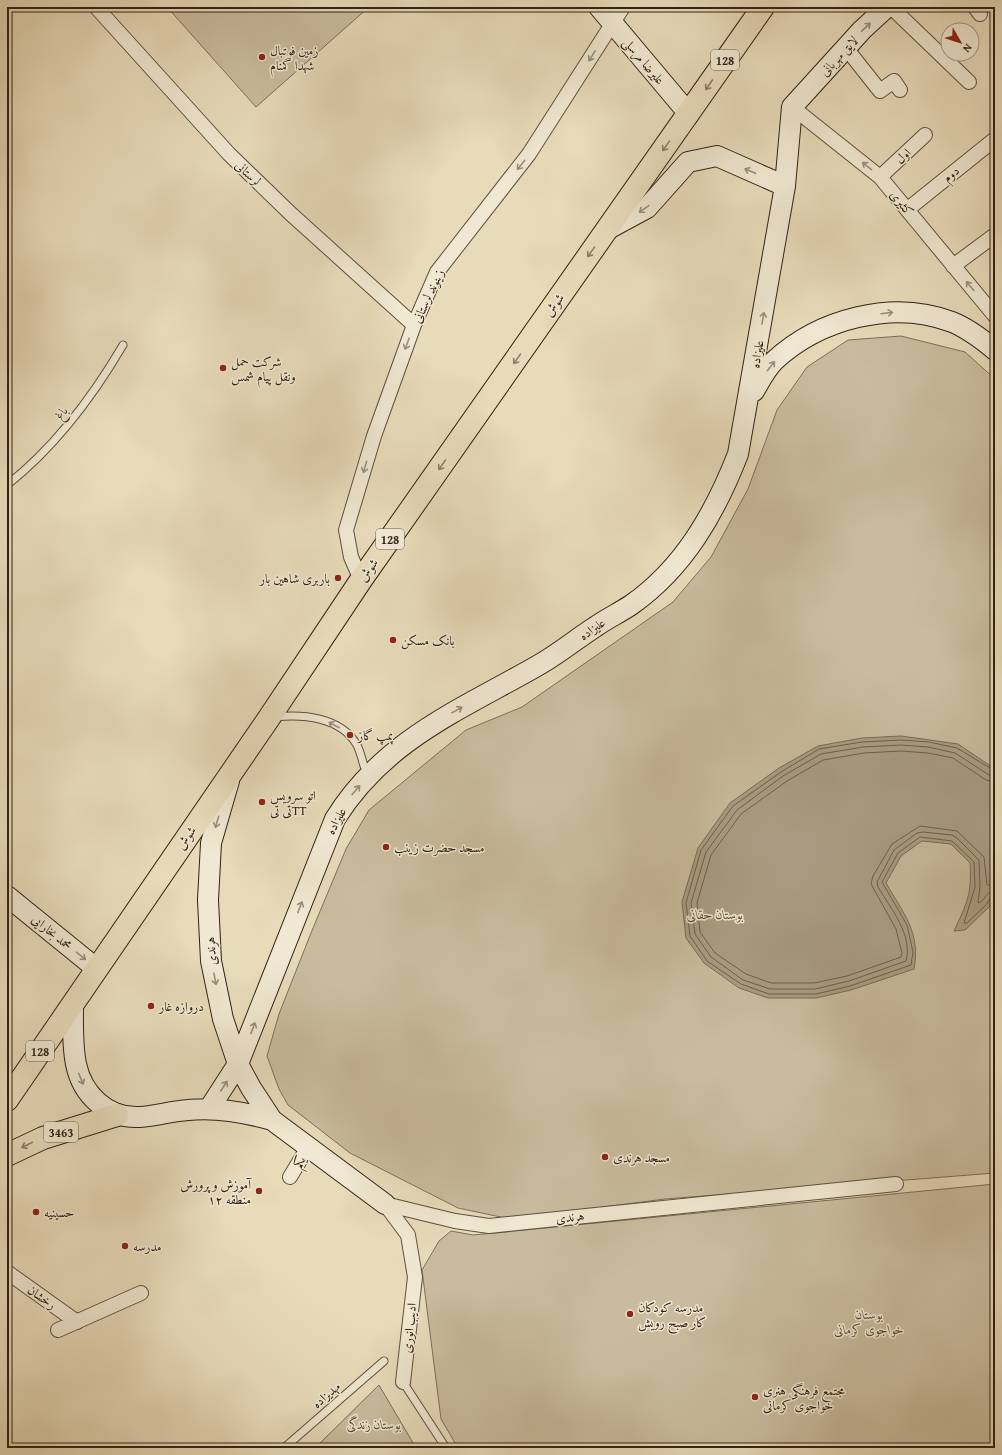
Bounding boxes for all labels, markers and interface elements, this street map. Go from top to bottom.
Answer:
one-way arrow [861,22,871,31]
north arrow [940,22,980,62]
street label: لایق مهربانی [815,32,863,80]
street label: علیرضا مرسلی [618,33,669,89]
text: N [959,40,976,57]
place label: زمین فوتبال شهدا گمنام [270,41,318,77]
one-way arrow [588,50,596,61]
road number: 128 [711,50,739,70]
marker: زمین فوتبال شهدا گمنام [257,52,267,62]
one-way arrow [705,79,713,90]
one-way arrow [662,140,671,151]
street label: اول [891,144,915,168]
street label: لرستانی [231,156,265,190]
one-way arrow [516,160,525,171]
street label: دوم [938,161,965,188]
one-way arrow [861,162,872,171]
one-way arrow [744,166,756,174]
street label: کثیری [885,186,919,220]
one-way arrow [639,205,650,213]
one-way arrow [587,247,596,258]
street label: زینوند لرستانی [407,266,449,326]
one-way arrow [965,281,974,291]
street label: شوش [539,289,569,321]
one-way arrow [880,310,893,317]
one-way arrow [759,312,767,325]
one-way arrow [403,338,411,350]
street label: علیزاده [745,338,769,370]
place label: شرکت حمل ونقل پیام شمس [231,352,296,388]
one-way arrow [513,353,521,364]
one-way arrow [767,360,775,371]
marker: شرکت حمل ونقل پیام شمس [218,363,228,373]
street label: باغ [50,402,74,425]
one-way arrow [438,459,446,470]
one-way arrow [361,460,368,473]
road number: 128 [376,529,404,549]
street label: شوش [353,554,383,586]
place label: باربری شاهین بار [258,569,330,588]
marker: باربری شاهین بار [333,573,343,583]
street label: علیزاده [575,613,609,645]
place label: بانک مسکن [401,631,455,650]
marker: بانک مسکن [388,635,398,645]
one-way arrow [451,705,463,713]
one-way arrow [328,721,340,728]
place label: پمپ گاز [356,726,394,746]
marker: پمپ گاز [345,730,355,740]
one-way arrow [351,785,361,795]
place label: اتو سرویس تی تیTT [270,786,316,820]
marker: اتو سرویس تی تیTT [257,797,267,807]
street label: علیزاده [321,804,351,838]
one-way arrow [213,815,220,828]
street label: شوش [171,822,201,854]
place label: مسجد حضرت زینب [394,838,485,857]
marker: مسجد حضرت زینب [381,842,391,852]
one-way arrow [297,901,305,913]
park label: بوستان حقانی [687,905,744,924]
street label: محمد بخارایی [28,910,77,954]
street label: هرندی [200,936,222,966]
one-way arrow [75,951,86,960]
one-way arrow [211,972,219,985]
place label: دروازه غار [157,997,204,1016]
marker: دروازه غار [146,1001,156,1011]
one-way arrow [249,1022,257,1034]
road number: 128 [26,1041,54,1061]
one-way arrow [78,1073,86,1085]
one-way arrow [220,1081,228,1092]
road number: 3463 [44,1122,78,1142]
one-way arrow [21,1142,33,1150]
place label: مسجد هرندی [613,1148,670,1167]
street label: یکم [288,1151,313,1173]
marker: مسجد هرندی [600,1152,610,1162]
place label: آموزش و پرورش منطقه ۱۲ [180,1175,252,1209]
marker: آموزش و پرورش منطقه ۱۲ [254,1186,264,1196]
place label: حسینیه [44,1203,74,1222]
street label: هرندی [555,1206,585,1228]
marker: حسینیه [31,1207,41,1217]
place label: مدرسه [133,1237,162,1256]
marker: مدرسه [120,1241,130,1251]
street label: رخشان [24,1280,60,1314]
place label: مدرسه کودکان کار صبح رویش [638,1298,706,1334]
street label: ادیب انوری [397,1302,421,1354]
park label: بوستان خواجوی کرمانی [834,1305,904,1339]
marker: مدرسه کودکان کار صبح رویش [625,1309,635,1319]
street label: مهدیزاده [307,1377,345,1413]
place label: مجتمع فرهنگی هنری خواجوی كرمانی [763,1381,845,1415]
marker: مجتمع فرهنگی هنری خواجوی كرمانی [750,1392,760,1402]
park label: بوستان زندگی [347,1415,402,1434]

